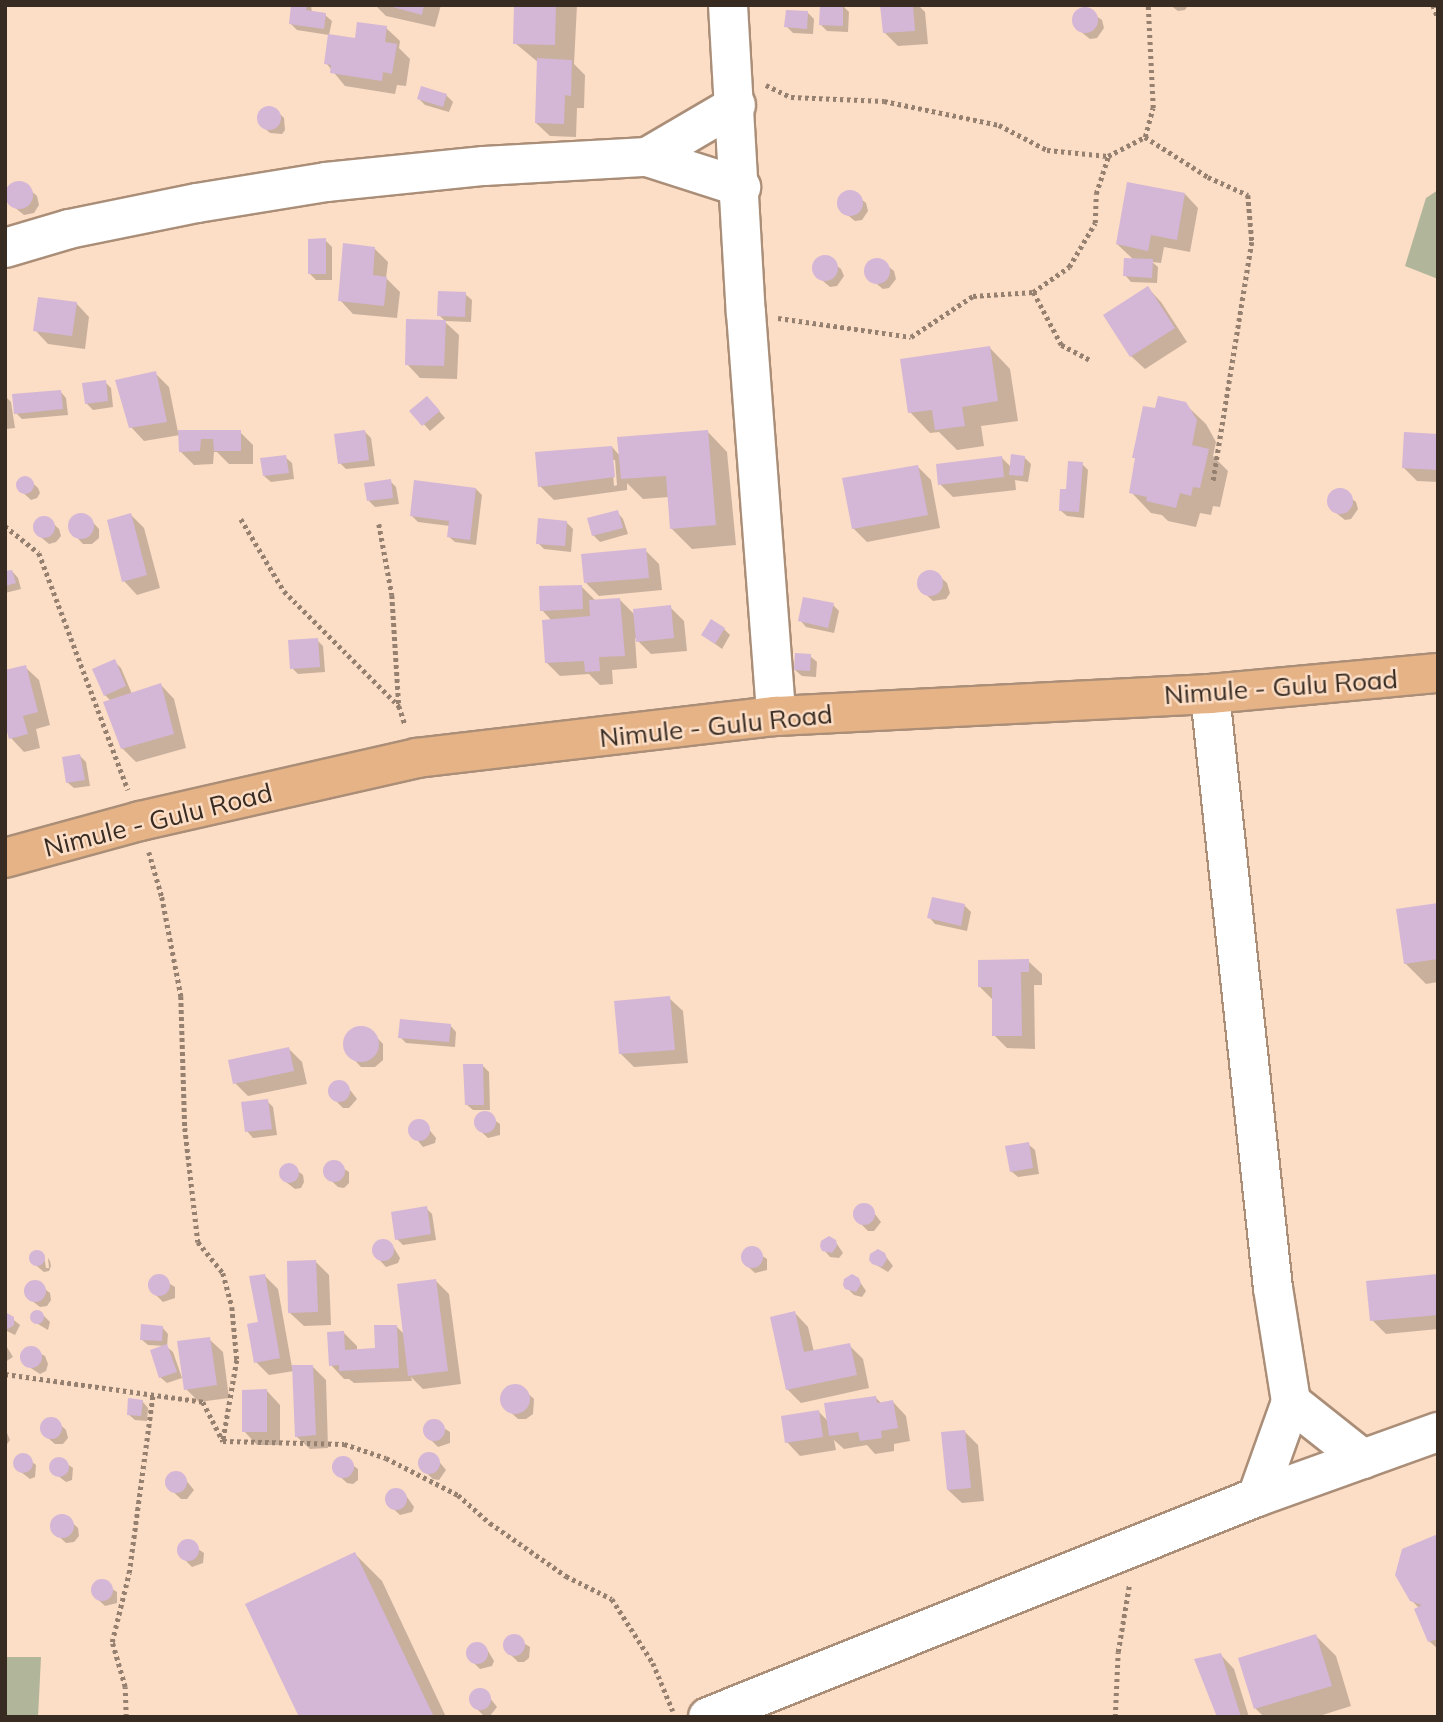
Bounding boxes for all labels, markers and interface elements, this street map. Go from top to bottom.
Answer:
street label: Nimule - Gulu Road [1163,663,1399,711]
street label: Nimule - Gulu Road [598,698,834,754]
street label: Nimule - Gulu Road [41,777,275,863]

